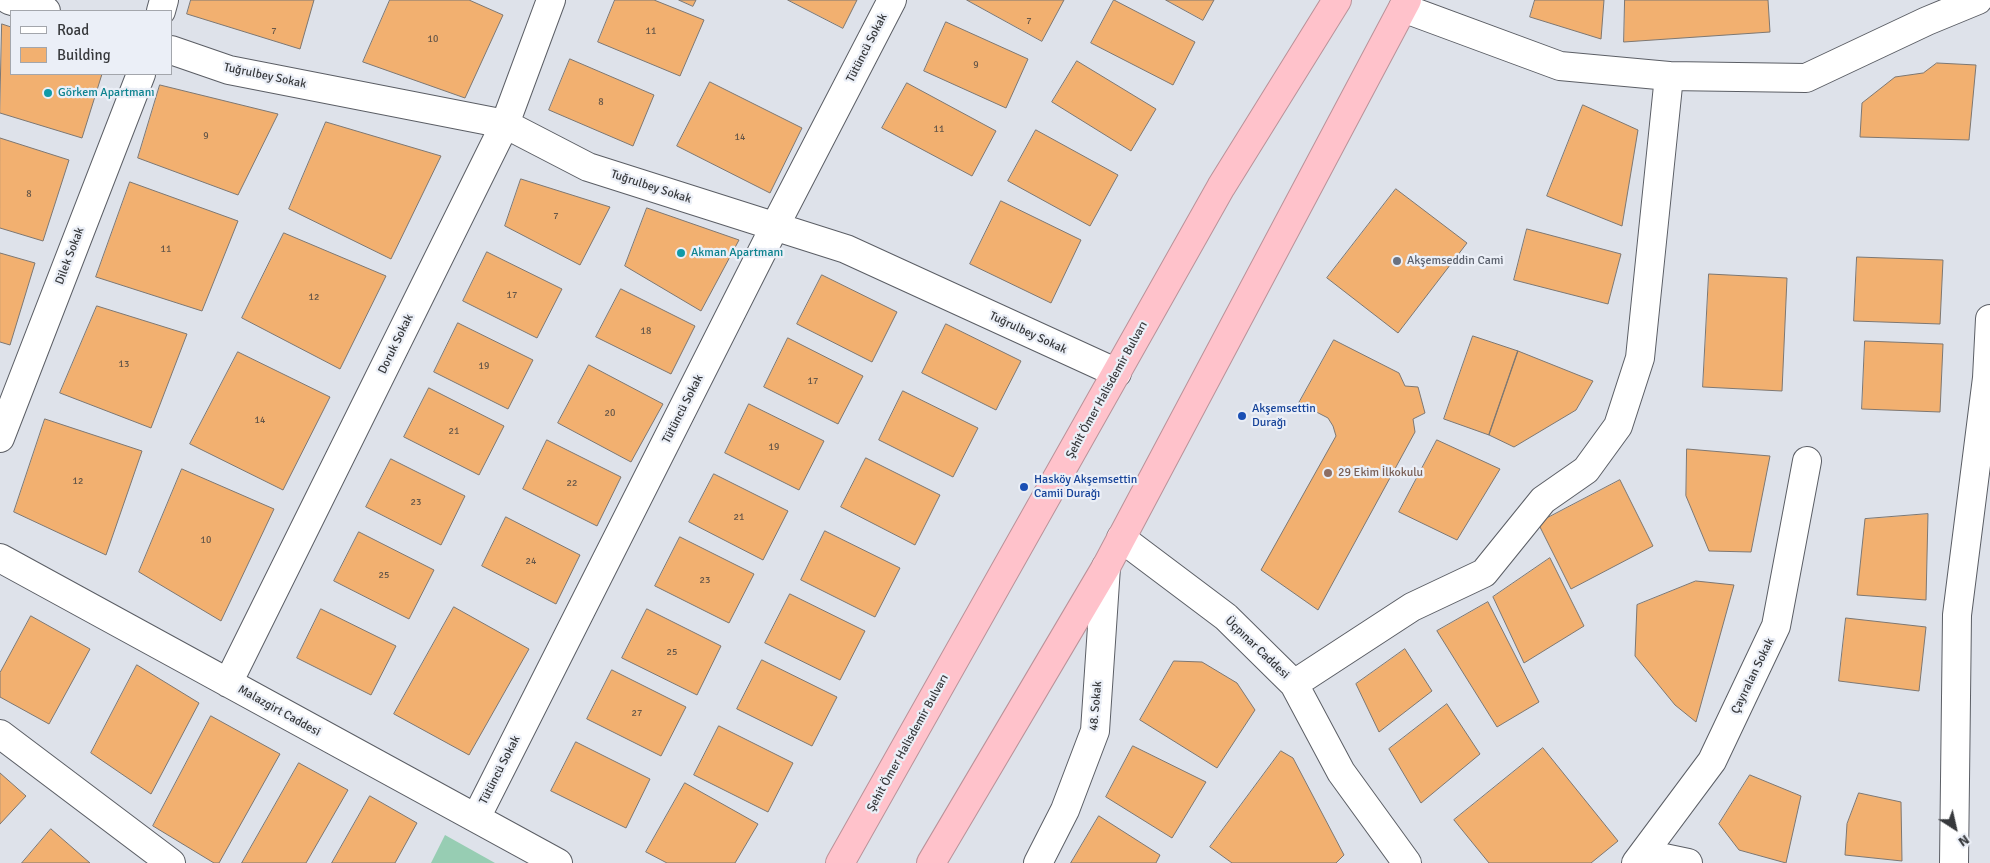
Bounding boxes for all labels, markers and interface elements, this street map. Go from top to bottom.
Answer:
legend [10,10,172,75]
street label: Tütüncü Sokak [844,11,890,85]
house number: 7 [1026,15,1032,27]
text: Road [57,21,89,39]
house number: 7 [271,25,277,37]
house number: 11 [646,25,656,37]
house number: 10 [428,33,438,45]
text: Building [57,46,111,64]
house number: 9 [973,59,979,71]
street label: Tuğrulbey Sokak [223,60,307,92]
place label: Görkem Apartmanı [58,86,154,100]
marker: Görkem Apartmanı [42,87,54,99]
house number: 8 [598,96,604,108]
house number: 11 [934,123,944,135]
house number: 9 [203,130,209,142]
house number: 14 [735,131,745,143]
street label: Tuğrulbey Sokak [609,167,693,207]
house number: 8 [26,188,32,200]
house number: 7 [553,210,559,222]
street label: Dilek Sokak [53,225,87,287]
house number: 11 [161,243,171,255]
place label: Akman Apartmanı [691,246,783,260]
marker: Akman Apartmanı [675,247,687,259]
place label: Akşemseddin Cami [1407,254,1504,268]
marker: Akşemseddin Cami [1391,255,1403,267]
house number: 17 [507,289,517,301]
house number: 12 [309,291,319,303]
street label: Tuğrulbey Sokak [987,309,1069,357]
street label: Doruk Sokak [375,312,417,376]
street label: Şehit Ömer Halisdemir Bulvarı [1063,319,1151,461]
house number: 18 [641,325,651,337]
house number: 13 [119,358,129,370]
house number: 19 [479,360,489,372]
street label: Tütüncü Sokak [660,372,706,446]
house number: 17 [808,375,818,387]
place label: Akşemsettin Durağı [1252,402,1316,430]
house number: 20 [605,407,615,419]
marker: Akşemsettin Durağı [1236,410,1248,422]
house number: 14 [255,414,265,426]
house number: 21 [449,425,459,437]
house number: 19 [769,441,779,453]
place label: 29 Ekim İlkokulu [1338,466,1423,480]
marker: 29 Ekim İlkokulu [1322,467,1334,479]
place label: Hasköy Akşemsettin Camii Durağı [1034,473,1137,501]
house number: 12 [73,475,83,487]
house number: 22 [567,477,577,489]
marker: Hasköy Akşemsettin Camii Durağı [1018,481,1030,493]
house number: 23 [411,496,421,508]
house number: 21 [734,511,744,523]
house number: 10 [201,534,211,546]
house number: 24 [526,555,536,567]
house number: 25 [379,569,389,581]
house number: 23 [700,574,710,586]
street label: Üçpınar Caddesi [1222,614,1292,682]
street label: Çayıralan Sokak [1728,636,1778,716]
house number: 25 [667,646,677,658]
street label: Şehit Ömer Halisdemir Bulvarı [864,672,952,814]
street label: 48. Sokak [1087,681,1105,731]
street label: Malazgirt Caddesi [235,682,323,740]
house number: 27 [632,707,642,719]
street label: Tütüncü Sokak [477,733,523,807]
north arrow [1930,803,1980,853]
text: N [1955,831,1973,850]

